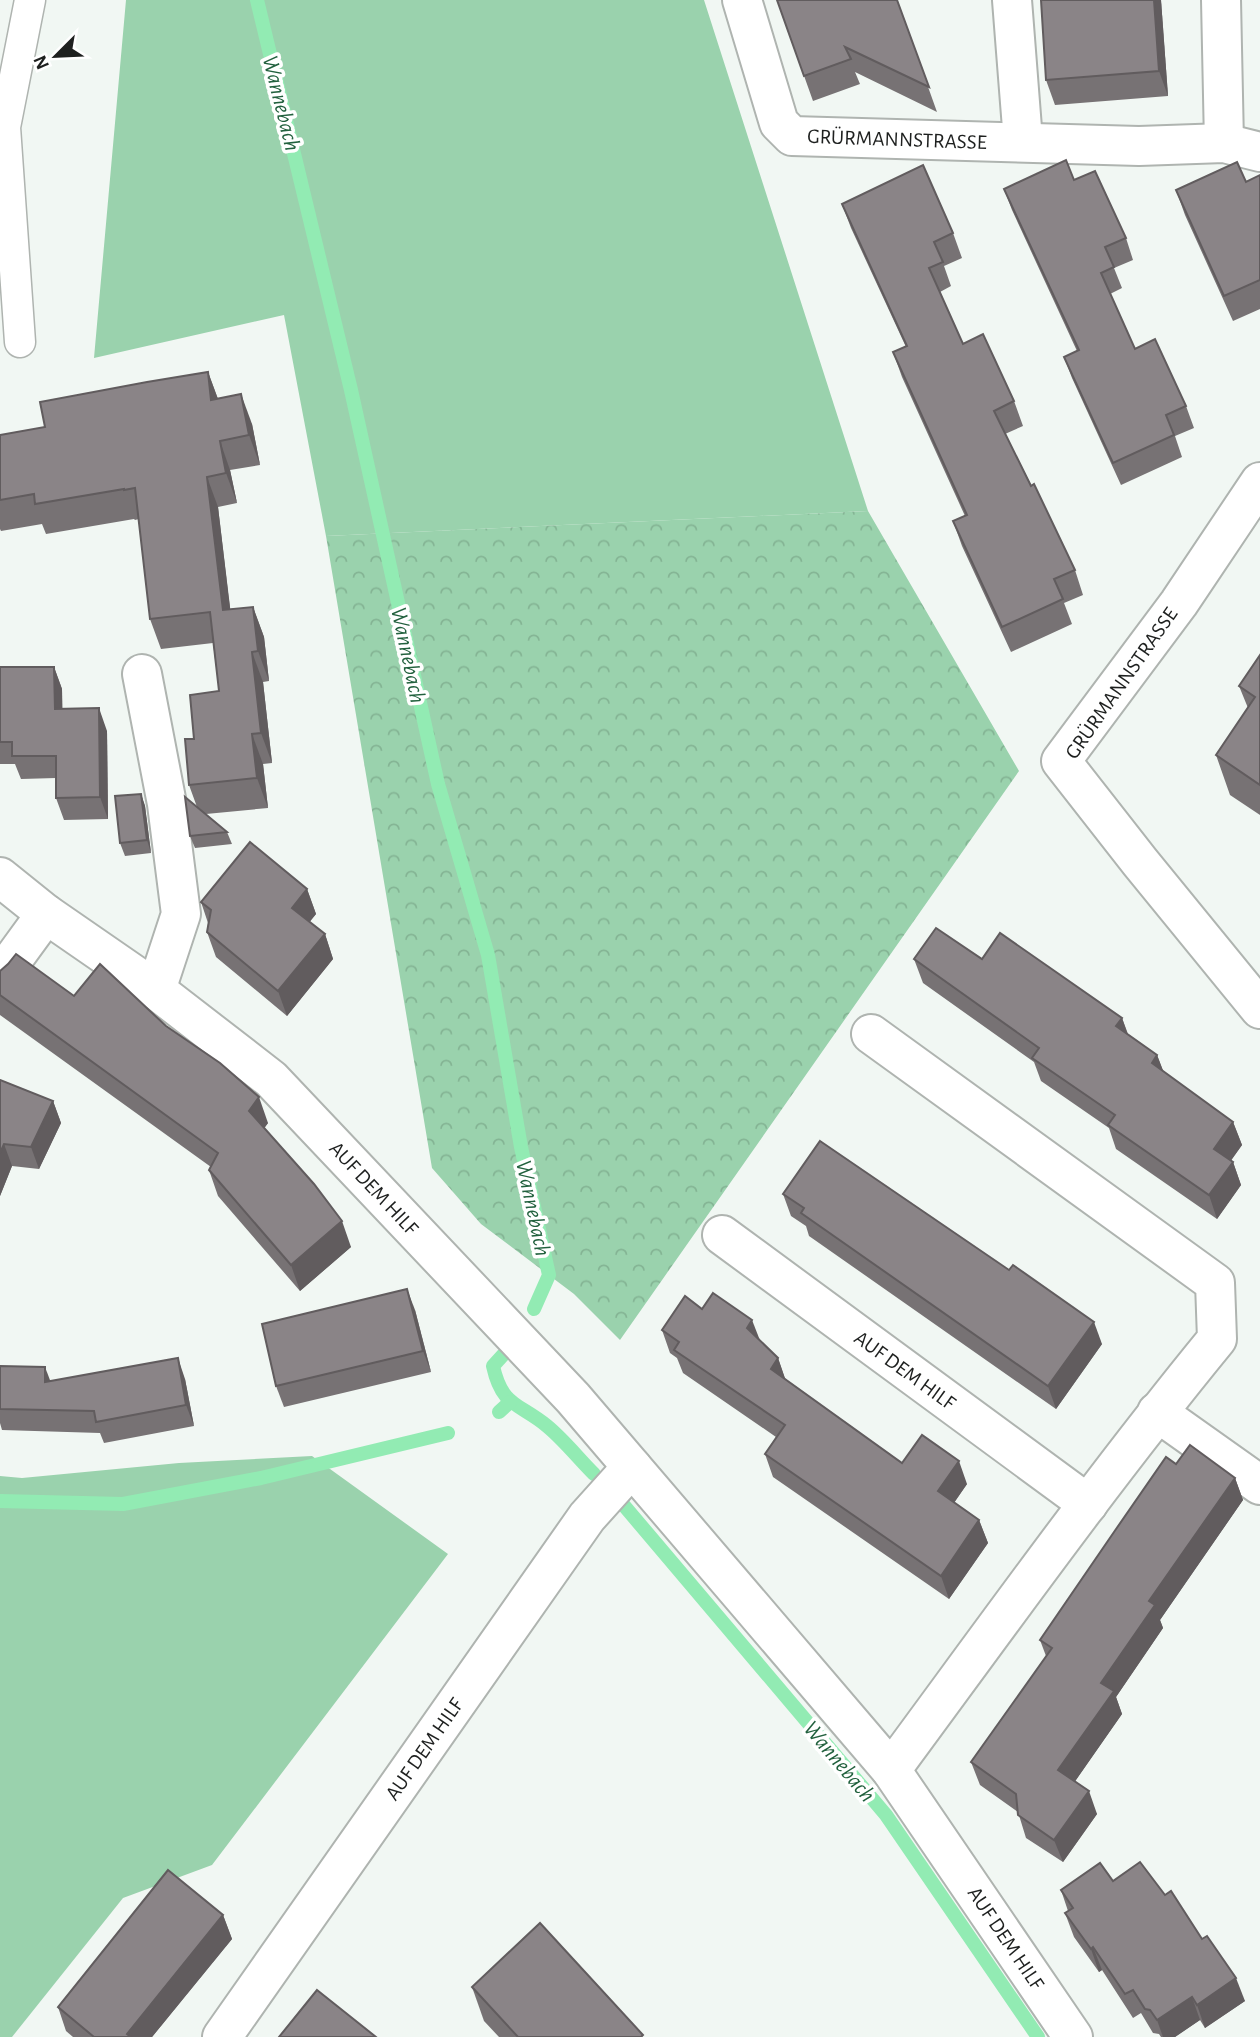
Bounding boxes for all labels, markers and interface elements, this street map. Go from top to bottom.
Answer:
north arrow [21,21,91,91]
text: N [30,52,53,72]
water label: Wannebach [258,53,303,153]
street label: GRÜRMANNSTRASSE [807,125,987,153]
street label: GRÜRMANNSTRASSE [1060,603,1182,763]
water label: Wannebach [386,605,429,705]
street label: AUF DEM HILF [325,1138,423,1240]
water label: Wannebach [511,1158,554,1258]
street label: AUF DEM HILF [850,1327,960,1414]
street label: AUF DEM HILF [382,1694,468,1804]
water label: Wannebach [799,1717,879,1807]
street label: AUF DEM HILF [964,1883,1048,1994]

